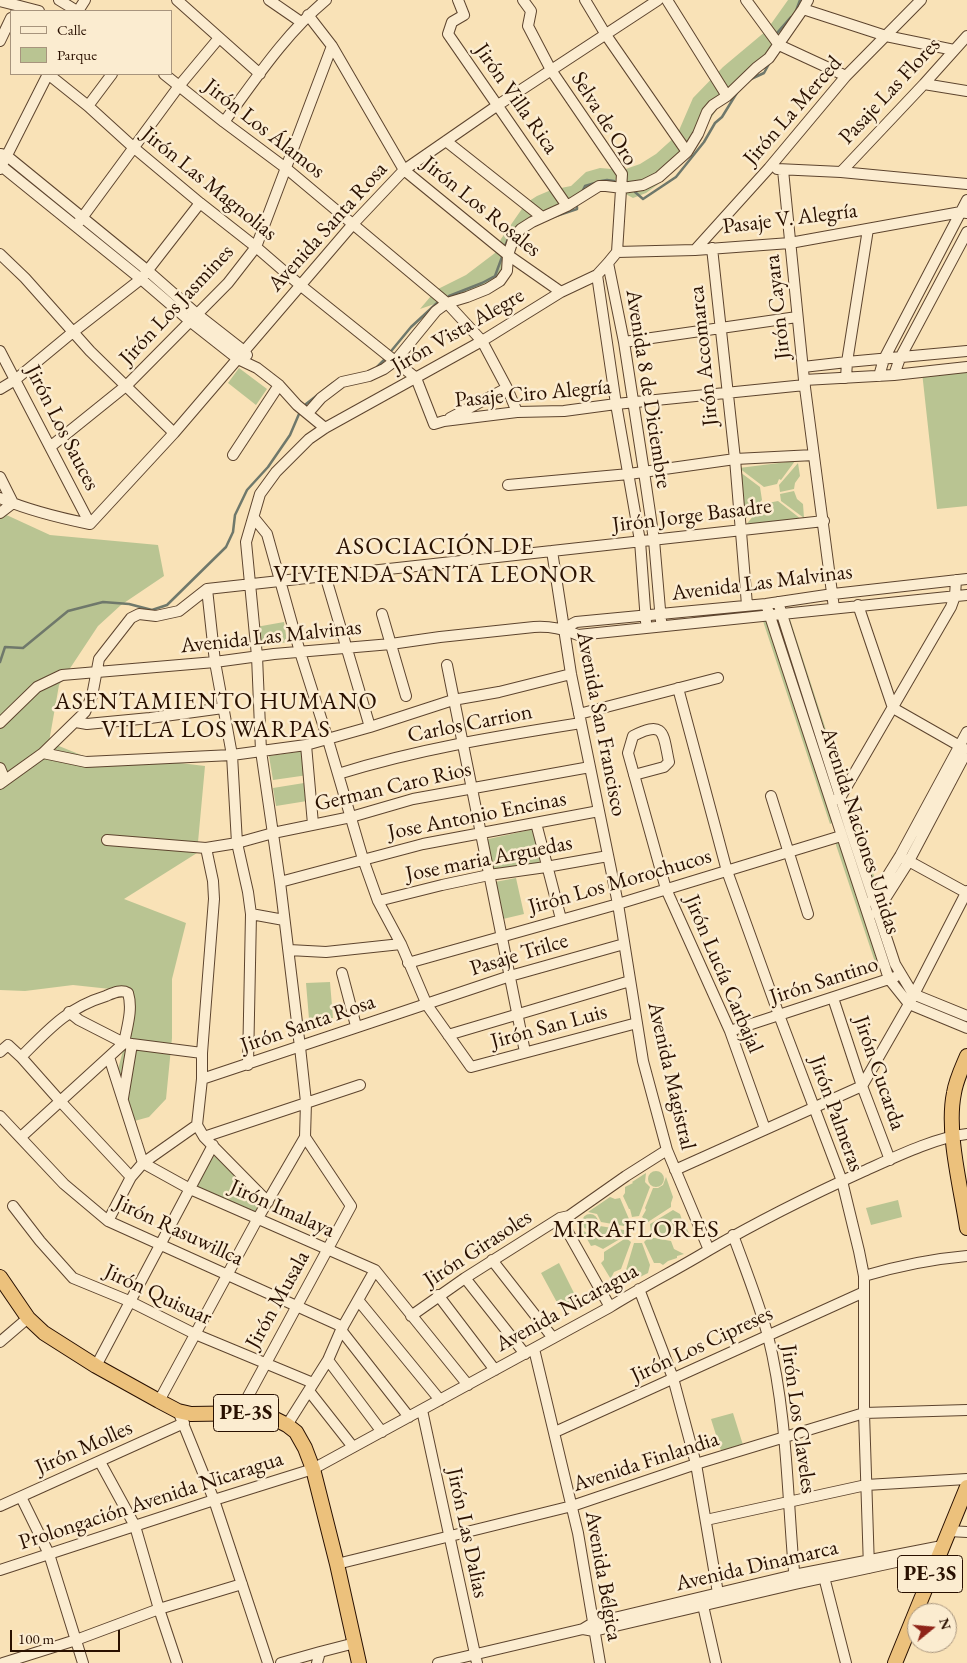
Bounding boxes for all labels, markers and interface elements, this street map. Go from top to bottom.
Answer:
legend [10,10,172,75]
text: Calle [57,20,87,39]
street label: Pasaje Las Flores [834,32,946,150]
street label: Jirón Villa Rica [468,39,564,159]
text: Parque [57,45,97,64]
street label: Jirón La Merced [738,51,848,171]
street label: Selva de Oro [565,67,643,171]
street label: Jirón Los Álamos [198,73,330,185]
street label: Jirón Las Magnolias [136,121,282,247]
street label: Jirón Los Rosales [416,151,546,263]
street label: Avenida Santa Rosa [263,157,393,297]
street label: Pasaje V. Alegría [721,198,859,240]
street label: Jirón Los Jasmines [114,239,240,371]
street label: Jirón Cayara [759,253,797,361]
street label: Jirón Vista Alegre [387,282,529,380]
street label: Jirón Accomarca [684,285,724,427]
street label: Avenida 8 de Diciembre [619,288,677,490]
street label: Jirón Los Sauces [19,361,105,495]
street label: Pasaje Ciro Alegría [454,374,612,414]
street label: Jirón Jorge Basadre [611,493,773,539]
district label: ASOCIACIÓN DE VIVIENDA SANTA LEONOR [271,533,599,589]
street label: Avenida Las Malvinas [670,559,854,607]
street label: Avenida Las Malvinas [179,614,363,660]
street label: Avenida San Francisco [570,629,632,819]
district label: ASENTAMIENTO HUMANO VILLA LOS WARPAS [52,688,380,744]
street label: Carlos Carrion [405,699,535,749]
street label: Avenida Naciones Unidas [814,724,906,938]
street label: German Caro Rios [312,756,474,818]
street label: Jose Antonio Encinas [386,786,568,846]
street label: Jose maria Arguedas [403,830,575,888]
street label: Jirón Los Morochucos [525,843,715,921]
street label: Jirón Lucía Carbajal [678,891,768,1057]
street label: Pasaje Trilce [467,928,571,982]
street label: Jirón Santino [766,951,882,1011]
street label: Jirón Santa Rosa [237,989,379,1059]
street label: Jirón San Luis [488,999,610,1055]
street label: Avenida Magistral [641,999,701,1153]
street label: Jirón Cucarda [847,1012,911,1134]
street label: Jirón Palmeras [803,1053,869,1175]
street label: Jirón Imalaya [225,1174,339,1244]
street label: Jirón Rasuwillca [111,1190,247,1272]
street label: Jirón Girasoles [419,1204,537,1294]
district label: MIRAFLORES [551,1215,721,1245]
street label: Jirón Musala [240,1246,316,1354]
street label: Avenida Nicaragua [491,1258,643,1358]
street label: Jirón Quisuar [100,1259,216,1331]
street label: Jirón Los Cipreses [627,1301,777,1389]
street label: Jirón Los Claveles [774,1343,822,1495]
road number: PE-3S [214,1395,278,1432]
street label: Jirón Molles [31,1415,137,1481]
street label: Avenida Finlandia [570,1426,722,1498]
street label: Prolongación Avenida Nicaragua [15,1446,287,1556]
street label: Jirón Las Dalias [440,1466,494,1600]
street label: Avenida Bélgica [579,1509,627,1643]
street label: Avenida Dinamarca [673,1535,841,1597]
road number: PE-3S [898,1556,962,1592]
north arrow [907,1603,957,1653]
text: N [935,1616,956,1632]
scale bar [12,1620,122,1652]
text: 100 m [18,1629,54,1648]

